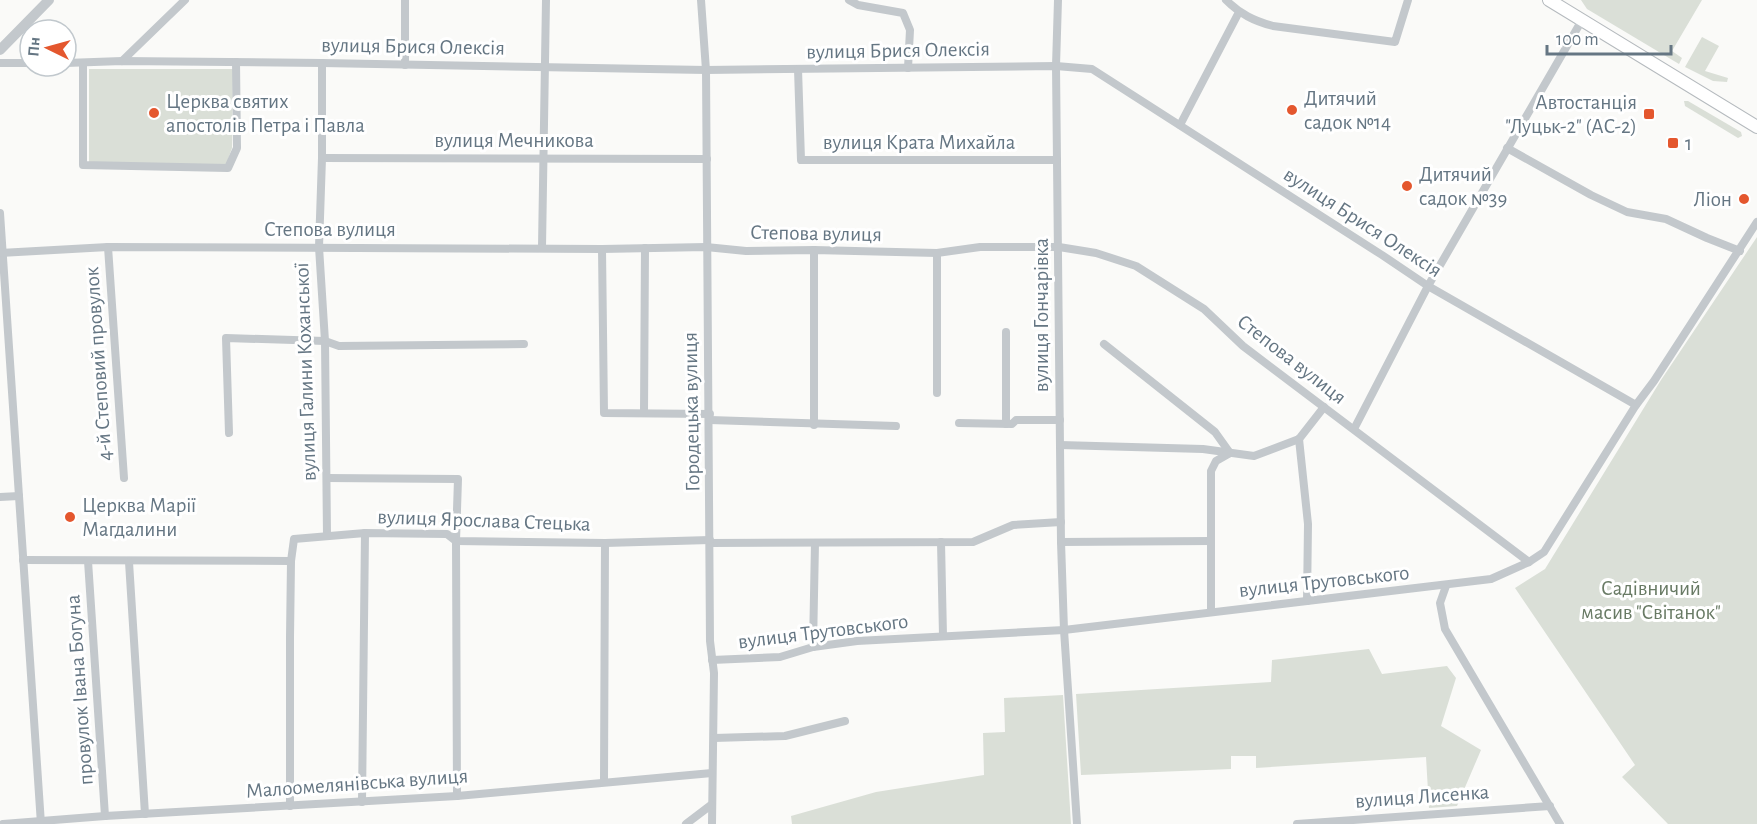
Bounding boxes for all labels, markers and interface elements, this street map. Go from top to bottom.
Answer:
north arrow [18,18,78,78]
scale bar [1547,18,1672,56]
text: 100 m [1556,31,1599,49]
street label: вулиця Брися Олексія [321,34,505,59]
text: Пн [25,36,43,57]
street label: вулиця Брися Олексія [806,38,990,63]
place label: Дитячий садок №14 [1304,88,1391,133]
place label: Церква святих апостолів Петра і Павла [166,91,365,136]
place label: Автостанція "Луцьк-2" (АС-2) [1505,92,1637,137]
marker: Дитячий садок №14 [1285,103,1299,117]
marker: Церква святих апостолів Петра і Павла [147,106,161,120]
marker: Автостанція "Луцьк-2" (АС-2) [1642,107,1656,121]
street label: вулиця Мечникова [434,130,594,151]
street label: вулиця Крата Михайла [823,132,1016,153]
place label: 1 [1685,133,1692,154]
marker: 1 [1666,136,1680,150]
street label: вулиця Брися Олексія [1280,164,1446,281]
place label: Дитячий садок №39 [1419,164,1507,209]
marker: Дитячий садок №39 [1400,179,1414,193]
place label: Ліон [1693,189,1732,210]
marker: Ліон [1737,192,1751,206]
street label: Степова вулиця [264,219,396,240]
street label: Степова вулиця [750,222,882,245]
street label: вулиця Гончарівка [1031,237,1052,392]
street label: вулиця Галини Коханської [291,262,320,482]
street label: 4-й Степовий провулок [81,266,116,462]
street label: Степова вулиця [1233,311,1350,408]
street label: Городецька вулиця [680,332,703,492]
place label: Церква Марії Магдалини [82,495,196,540]
street label: вулиця Ярослава Стецька [377,506,591,535]
marker: Церква Марії Магдалини [63,510,77,524]
street label: вулиця Трутовського [1238,562,1410,601]
park label: Садівничий масив "Світанок" [1581,578,1721,623]
street label: провулок Івана Богуна [62,594,97,786]
street label: вулиця Трутовського [737,611,909,652]
street label: Малоомелянівська вулиця [245,765,469,802]
street label: вулиця Лисенка [1354,781,1490,812]

